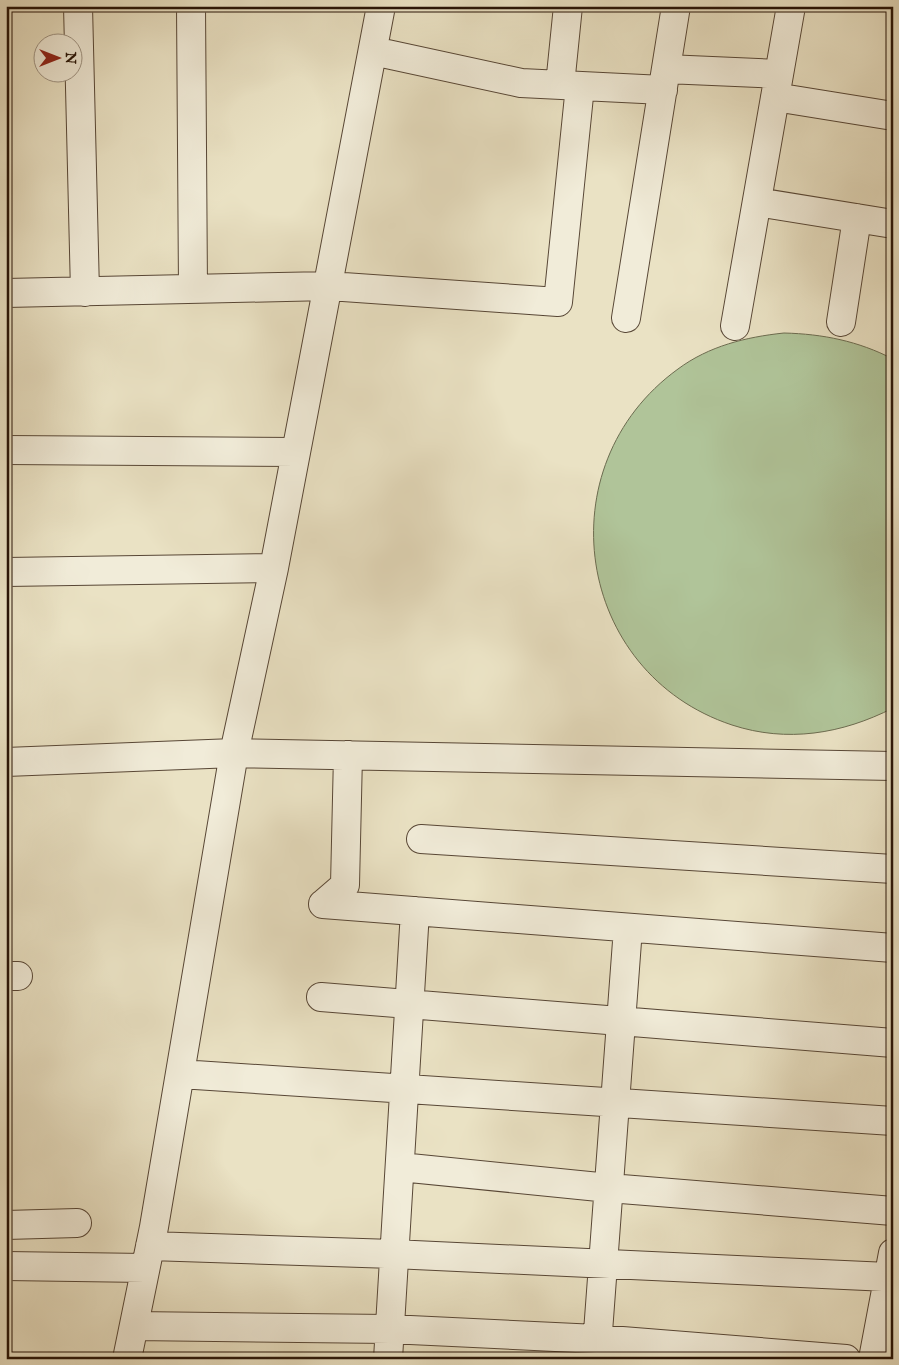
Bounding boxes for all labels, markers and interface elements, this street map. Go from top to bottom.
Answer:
north arrow [32,32,82,82]
text: N [61,51,79,64]

